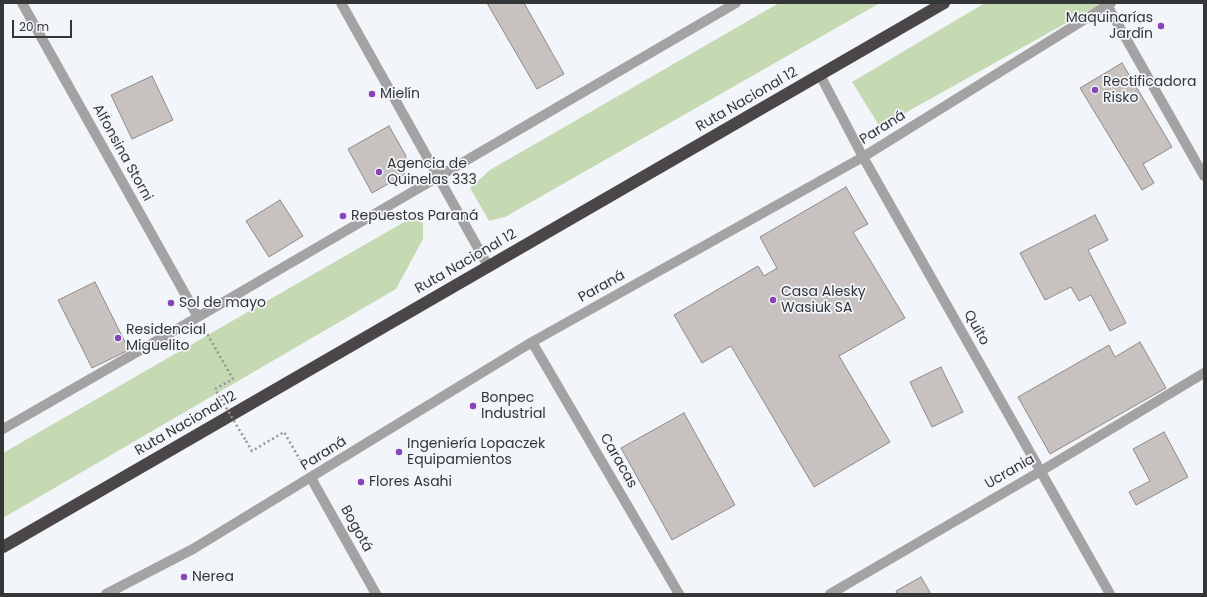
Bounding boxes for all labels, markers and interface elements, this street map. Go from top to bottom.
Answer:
place label: Maquinarías Jardín [1066,10,1153,42]
scale bar [14,12,74,38]
text: 20 m [19,18,49,35]
marker: Maquinarías Jardín [1156,21,1166,31]
street label: Ruta Nacional 12 [693,64,801,136]
place label: Rectificadora Risko [1103,74,1196,106]
marker: Rectificadora Risko [1090,85,1100,95]
place label: Mielín [380,86,420,102]
marker: Mielín [367,89,377,99]
street label: Alfonsina Storni [88,102,156,204]
street label: Paraná [857,107,909,149]
place label: Agencia de Quinelas 333 [387,156,477,188]
marker: Agencia de Quinelas 333 [374,167,384,177]
place label: Repuestos Paraná [351,208,478,224]
marker: Repuestos Paraná [338,211,348,221]
street label: Ruta Nacional 12 [412,226,520,298]
street label: Paraná [576,267,628,307]
place label: Casa Alesky Wasiuk SA [781,284,866,316]
place label: Sol de mayo [179,295,266,311]
marker: Casa Alesky Wasiuk SA [768,295,778,305]
marker: Sol de mayo [166,298,176,308]
street label: Quito [960,308,992,348]
place label: Residencial Miguelito [126,322,206,354]
marker: Residencial Miguelito [113,333,123,343]
street label: Ruta Nacional 12 [132,388,240,460]
place label: Bonpec Industrial [481,390,546,422]
marker: Bonpec Industrial [468,401,478,411]
street label: Caracas [596,431,640,491]
street label: Paraná [298,433,350,475]
place label: Ingeniería Lopaczek Equipamientos [407,436,545,468]
marker: Ingeniería Lopaczek Equipamientos [394,447,404,457]
street label: Ucrania [982,451,1038,493]
place label: Flores Asahi [369,474,452,490]
marker: Flores Asahi [356,477,366,487]
street label: Bogotá [336,503,376,555]
place label: Nerea [192,569,234,585]
marker: Nerea [179,572,189,582]

